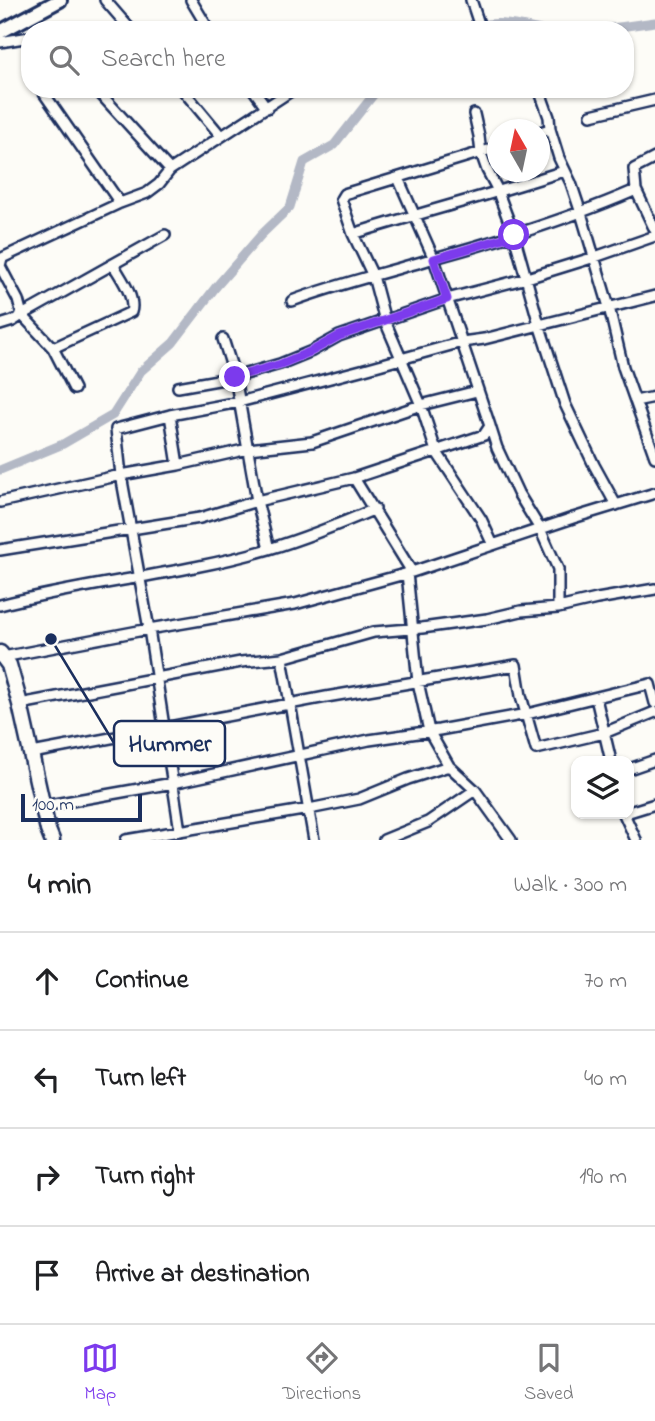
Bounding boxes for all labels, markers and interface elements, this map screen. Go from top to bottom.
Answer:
search box [21,21,634,98]
icon: search [45,41,83,79]
text: Search here [101,41,226,79]
north arrow [487,119,550,182]
route start [498,219,529,250]
route end [219,361,250,392]
callout: Hummer [114,721,225,766]
text: Hummer [128,728,212,763]
map controls [571,756,634,819]
button: layers [571,756,634,819]
scale bar [21,791,142,823]
text: 100 m [32,792,74,819]
text: 4 min [28,864,91,908]
text: Walk · 300 m [513,869,627,902]
icon: ahead [28,962,66,1000]
text: Continue [95,962,188,1000]
text: 70 m [584,965,627,998]
icon: left [28,1060,66,1098]
text: Turn left [95,1060,186,1098]
text: 40 m [584,1063,627,1096]
icon: right [28,1158,66,1196]
text: Turn right [95,1158,195,1196]
text: 190 m [579,1161,627,1194]
icon: arrive [28,1256,66,1294]
text: Arrive at destination [95,1256,310,1294]
tab: Map [81,1339,119,1408]
tab: Directions [282,1339,361,1408]
tab: Saved [524,1339,574,1408]

